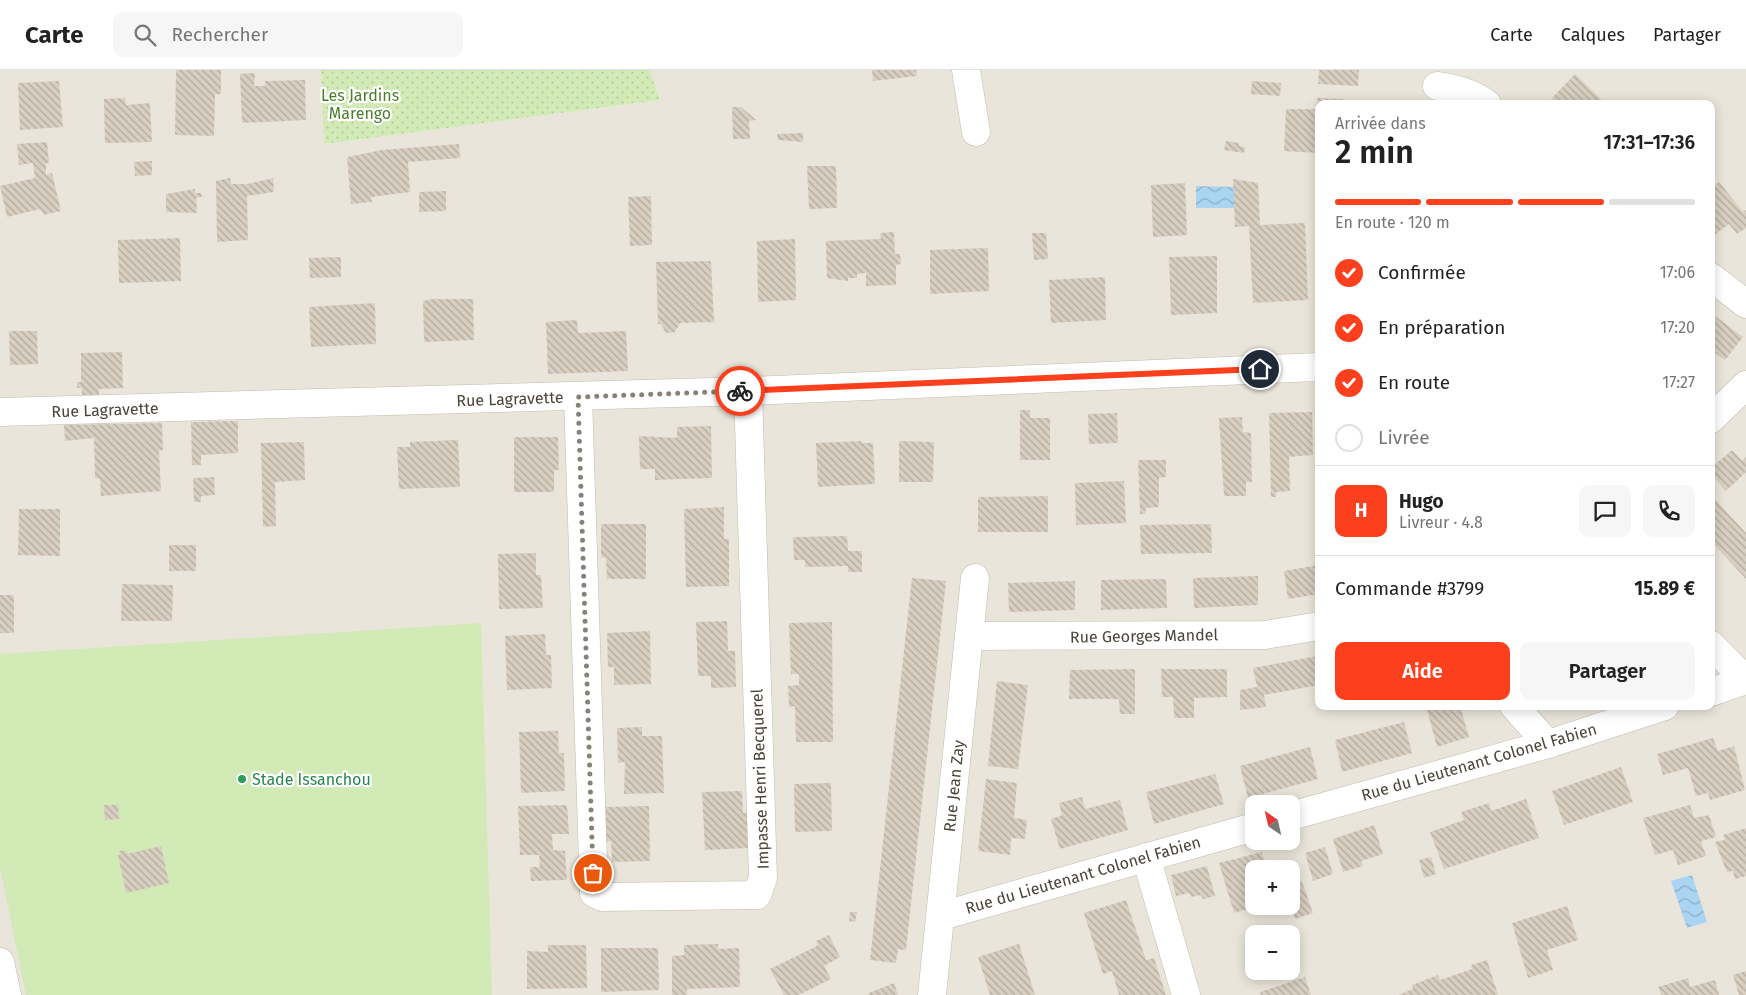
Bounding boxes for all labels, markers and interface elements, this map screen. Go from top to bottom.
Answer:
search box [113,12,463,57]
text: Carte [25,21,83,49]
icon: search [131,21,159,49]
text: Rechercher [171,23,268,46]
text: Carte [1490,24,1533,46]
text: Calques [1561,24,1625,46]
text: Partager [1653,24,1721,46]
park label: Les Jardins Marengo [321,86,399,123]
text: Arrivée dans [1335,114,1426,133]
text: 17:31–17:36 [1604,131,1695,154]
text: 2 min [1335,133,1414,171]
text: En route · 120 m [1335,213,1450,232]
icon: check [1335,259,1363,287]
text: Confirmée [1378,261,1466,284]
text: 17:06 [1660,263,1695,282]
icon: check [1335,314,1363,342]
text: En préparation [1378,316,1505,339]
text: 17:20 [1660,318,1695,337]
pin [1239,348,1281,390]
icon: home [1246,355,1274,383]
courier [715,366,765,416]
icon: check [1335,369,1363,397]
text: En route [1378,371,1450,394]
text: 17:27 [1662,373,1695,392]
icon: bike [726,377,754,405]
street label: Rue Lagravette [456,388,564,410]
street label: Rue Lagravette [51,399,159,421]
text: Livrée [1378,426,1430,449]
button: chat [1579,485,1631,537]
button: phone [1643,485,1695,537]
text: Hugo [1399,490,1444,513]
text: H [1355,499,1367,522]
text: Livreur · 4.8 [1399,513,1483,532]
text: Commande #3799 [1335,577,1484,600]
text: 15.89 € [1634,577,1695,600]
street label: Rue Georges Mandel [1070,625,1218,647]
button: Aide [1335,642,1510,700]
button: Partager [1520,642,1695,700]
street label: Impasse Henri Becquerel [747,688,773,870]
street label: Rue du Lieutenant Colonel Fabien [1359,719,1599,805]
street label: Rue Jean Zay [940,739,968,833]
place label: Stade Issanchou [252,770,371,789]
marker: Stade Issanchou [236,773,248,785]
north arrow [1245,795,1300,850]
map controls [1245,795,1300,980]
street label: Rue du Lieutenant Colonel Fabien [963,832,1203,918]
pin [572,852,614,894]
icon: bag [579,859,607,887]
button: + [1245,860,1300,915]
button: − [1245,925,1300,980]

